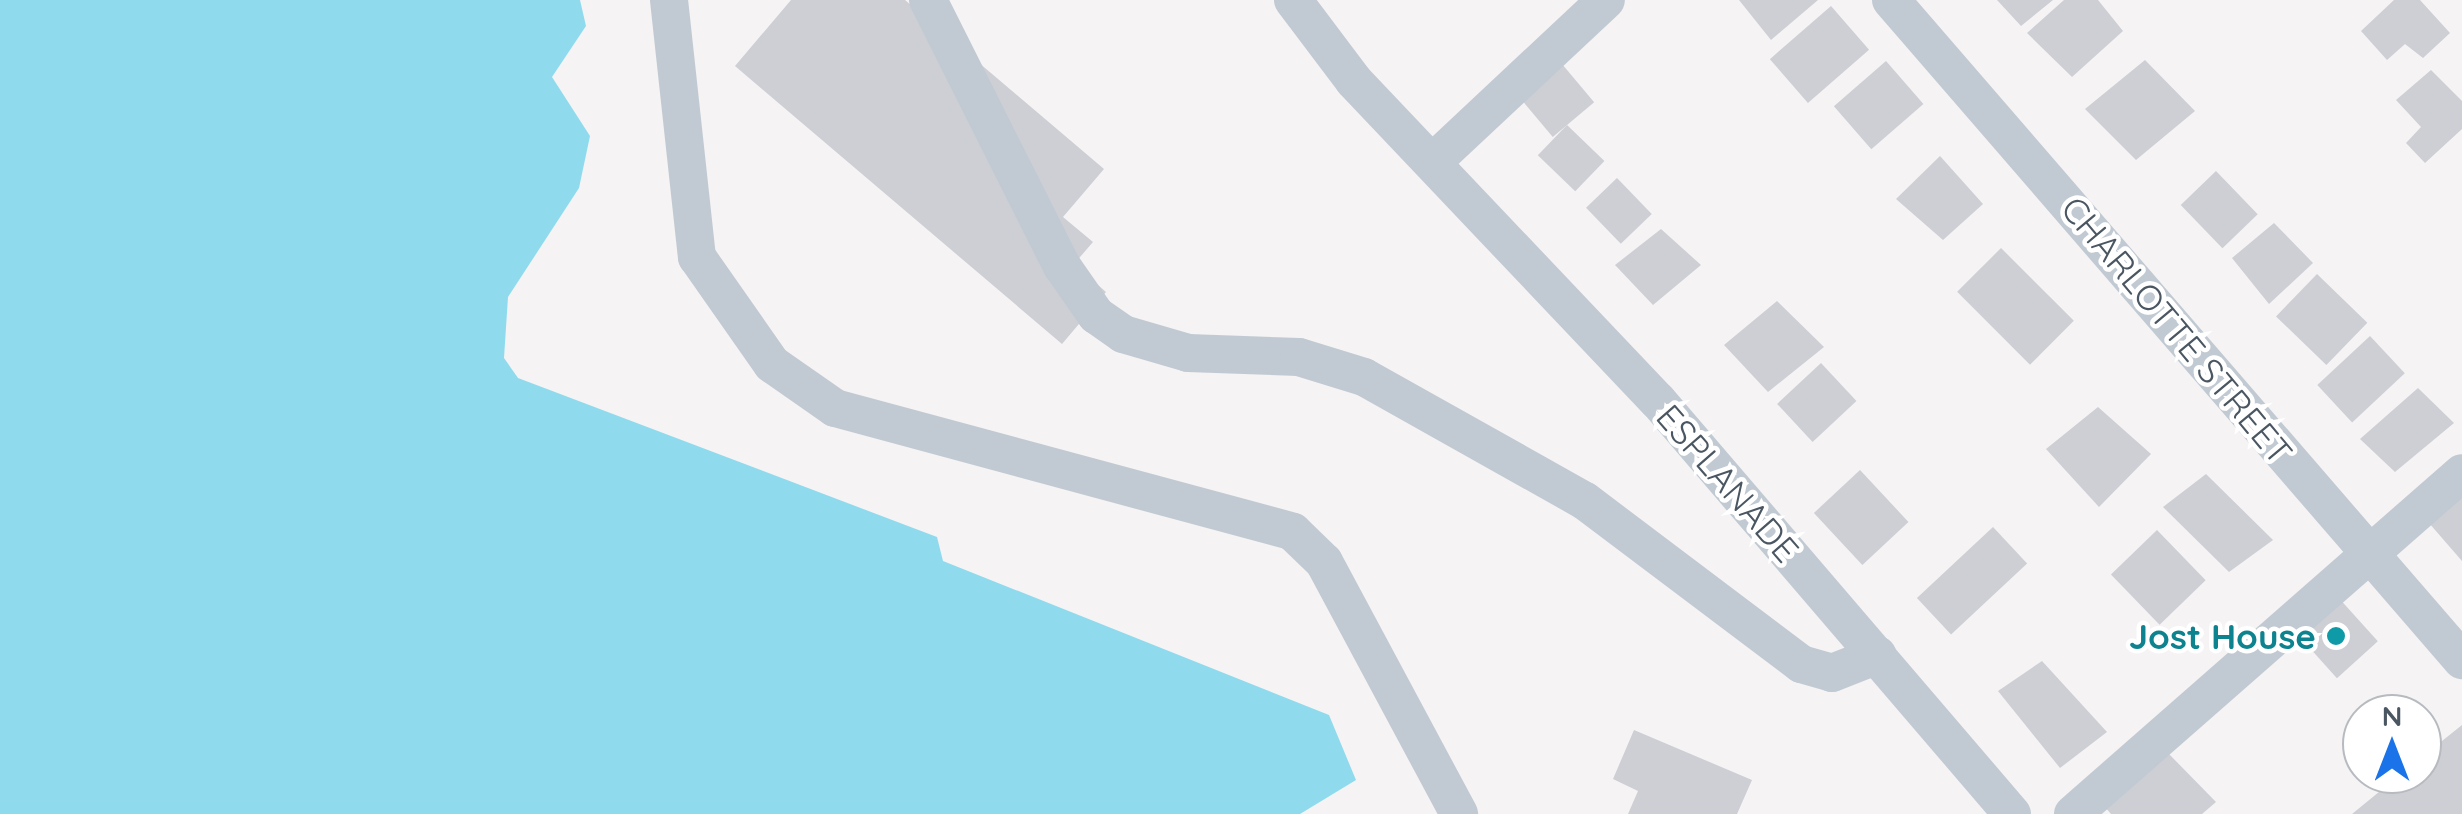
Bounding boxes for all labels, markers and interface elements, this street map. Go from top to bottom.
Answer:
street label: CHARLOTTE STREET [2053,188,2301,472]
street label: ESPLANADE [1648,396,1808,570]
place label: Jost House [2129,615,2316,657]
marker: Jost House [2325,625,2347,647]
north arrow [2342,694,2442,794]
text: N [2382,698,2402,733]

